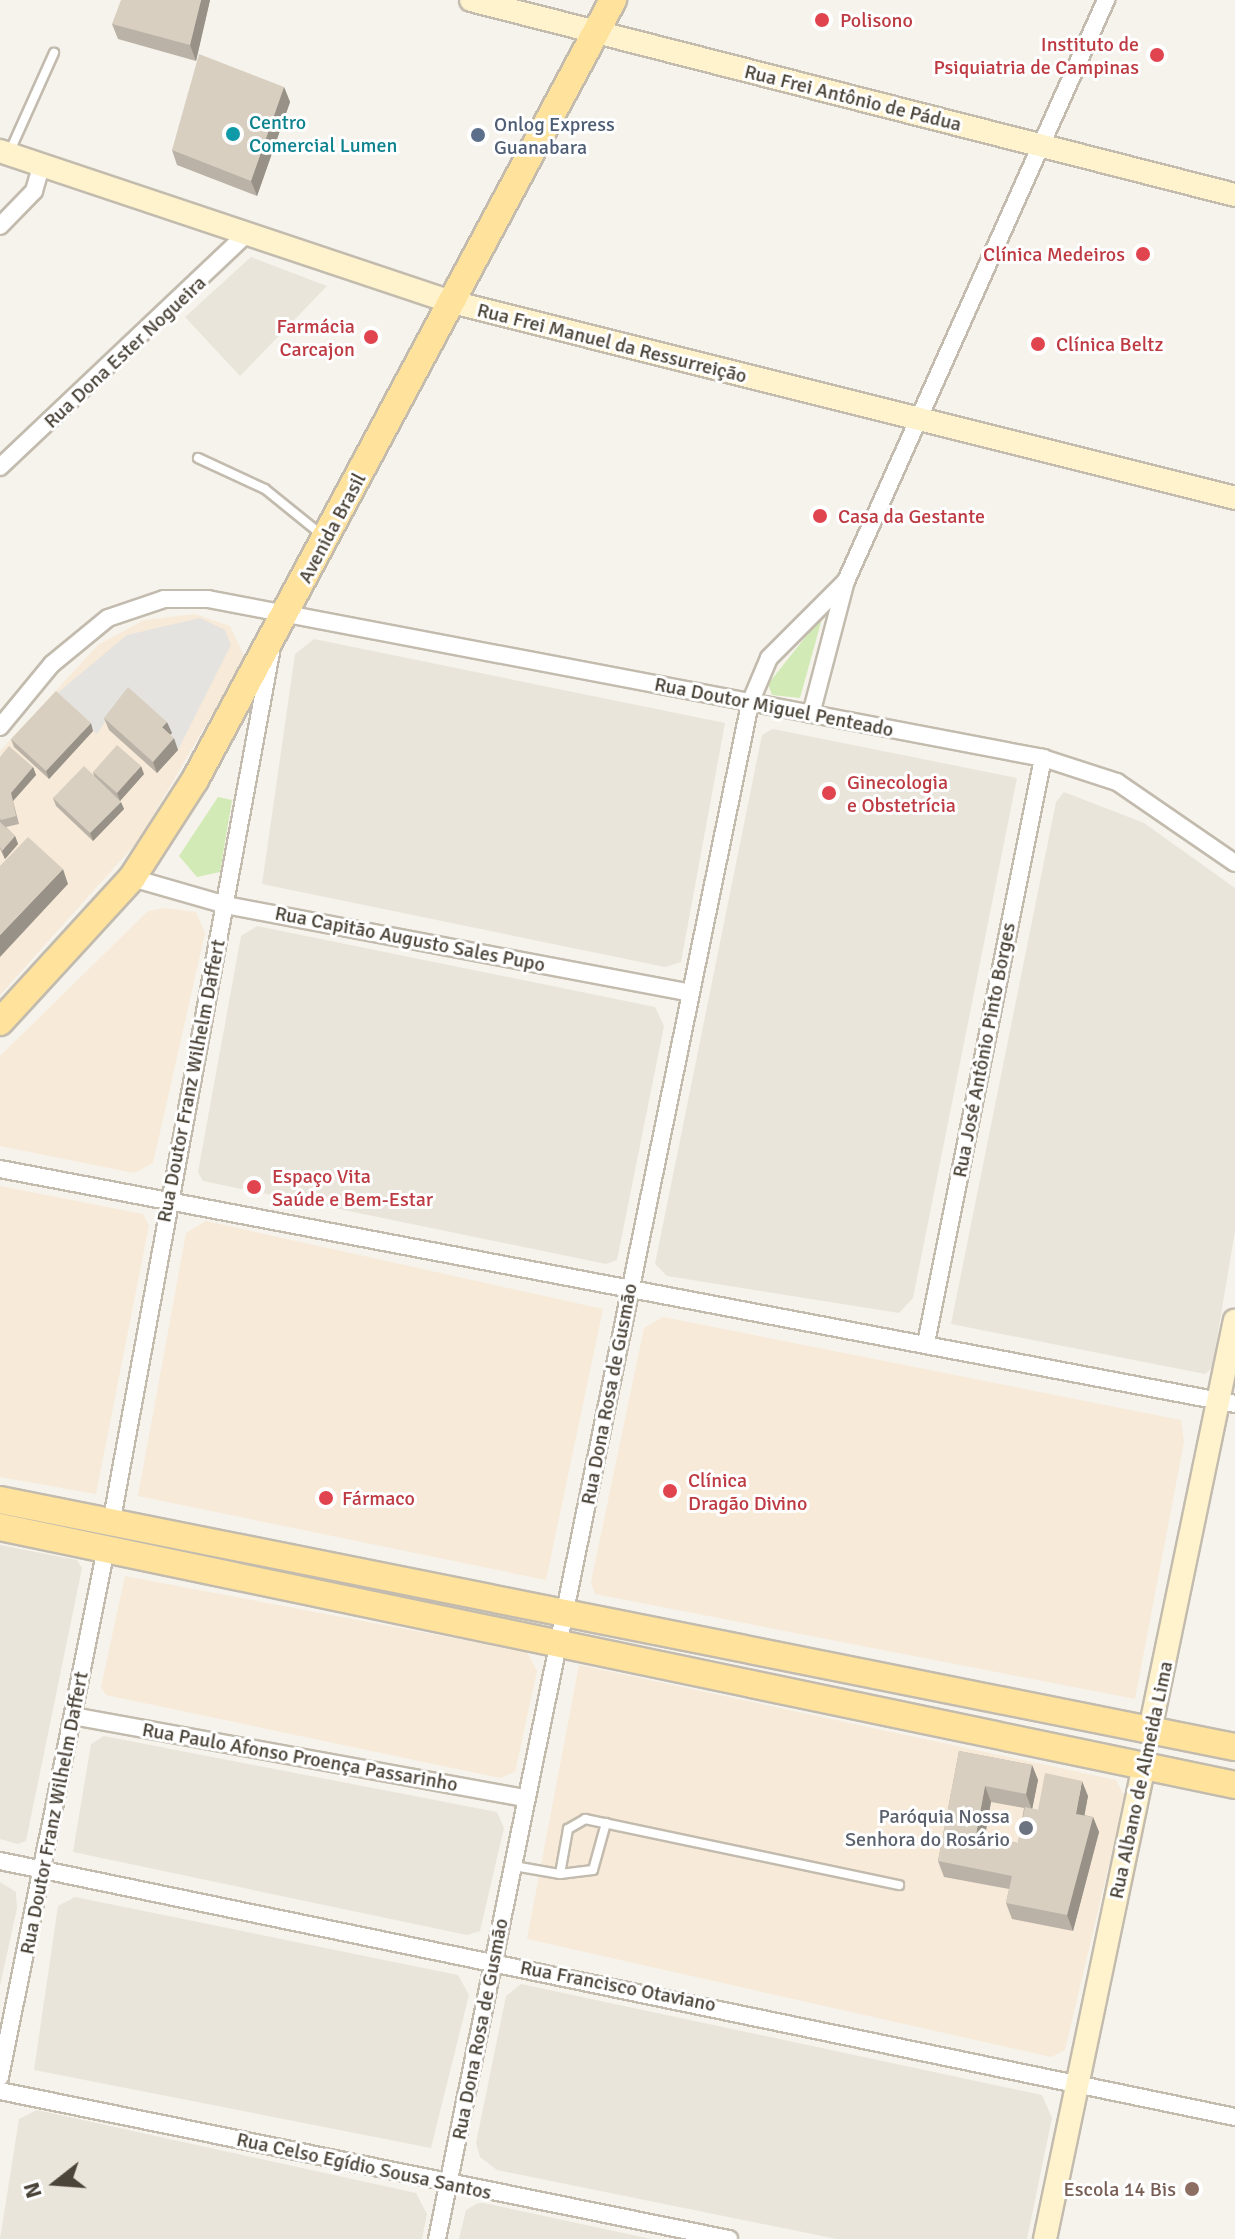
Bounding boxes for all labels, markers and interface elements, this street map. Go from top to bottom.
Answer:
place label: Polisono [840,8,913,32]
marker: Polisono [811,9,833,31]
place label: Instituto de Psiquiatria de Campinas [934,32,1139,79]
marker: Instituto de Psiquiatria de Campinas [1146,44,1168,66]
street label: Rua Frei Antônio de Pádua [742,59,964,137]
place label: Centro Comercial Lumen [249,110,397,157]
place label: Onlog Express Guanabara [494,112,615,159]
marker: Centro Comercial Lumen [224,125,242,143]
marker: Onlog Express Guanabara [469,126,487,144]
place label: Clínica Medeiros [983,242,1125,266]
marker: Clínica Medeiros [1132,243,1154,265]
street label: Rua Dona Ester Nogueira [39,271,211,433]
street label: Rua Frei Manuel da Ressurreição [475,298,749,388]
place label: Farmácia Carcajon [277,314,355,361]
marker: Farmácia Carcajon [362,328,380,346]
place label: Clínica Beltz [1056,332,1163,356]
marker: Clínica Beltz [1027,333,1049,355]
street label: Avenida Brasil [293,469,371,587]
place label: Casa da Gestante [838,504,985,528]
marker: Casa da Gestante [809,505,831,527]
street label: Rua Doutor Miguel Penteado [652,672,896,742]
place label: Ginecologia e Obstetrícia [847,770,956,817]
marker: Ginecologia e Obstetrícia [818,782,840,804]
street label: Rua Capitão Augusto Sales Pupo [273,901,547,977]
street label: Rua José Antônio Pinto Borges [947,920,1021,1180]
street label: Rua Doutor Franz Wilhelm Daffert [152,938,230,1224]
place label: Espaço Vita Saúde e Bem-Estar [272,1164,433,1211]
marker: Espaço Vita Saúde e Bem-Estar [243,1176,265,1198]
street label: Rua Dona Rosa de Gusmão [576,1281,642,1507]
place label: Clínica Dragão Divino [688,1468,807,1515]
marker: Clínica Dragão Divino [659,1480,681,1502]
place label: Fármaco [342,1486,415,1510]
marker: Fármaco [317,1489,335,1507]
street label: Rua Albano de Almeida Lima [1104,1659,1178,1901]
street label: Rua Doutor Franz Wilhelm Daffert [15,1670,93,1956]
street label: Rua Paulo Afonso Proença Passarinho [140,1717,460,1797]
place label: Paróquia Nossa Senhora do Rosário [845,1804,1010,1851]
marker: Paróquia Nossa Senhora do Rosário [1017,1819,1035,1837]
street label: Rua Dona Rosa de Gusmão [447,1916,513,2142]
street label: Rua Francisco Otaviano [518,1955,718,2017]
street label: Rua Celso Egídio Sousa Santos [234,2127,494,2205]
north arrow [16,2143,96,2223]
place label: Escola 14 Bis [1064,2177,1176,2201]
text: N [17,2179,48,2201]
marker: Escola 14 Bis [1183,2180,1201,2198]

